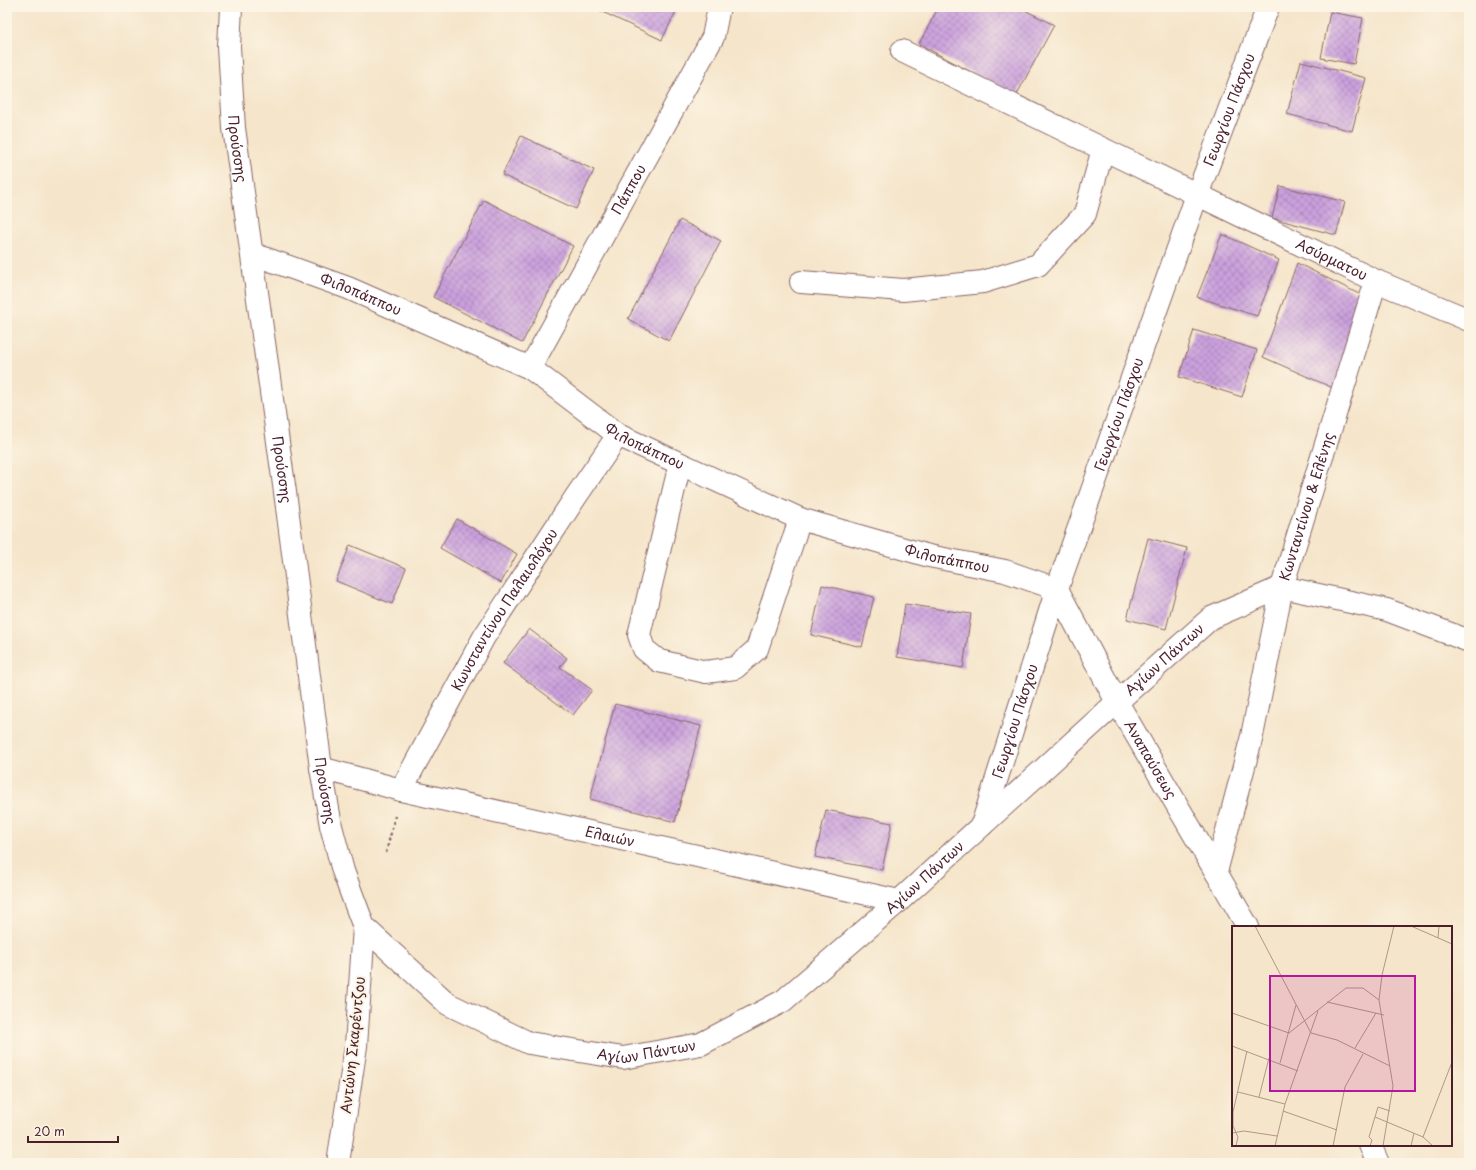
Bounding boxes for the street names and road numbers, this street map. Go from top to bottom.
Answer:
street label: Γεωργίου Πάσχου [1198,50,1260,169]
street label: Προύσσης [223,114,252,183]
street label: Πάππου [606,160,651,218]
street label: Ασύρματου [1293,233,1371,285]
street label: Φιλοπάππου [317,268,405,320]
street label: Γεωργίου Πάσχου [1089,354,1148,474]
street label: Φιλοπάππου [600,417,688,474]
street label: Κωνταντίνου & Ελένης [1274,429,1339,583]
street label: Προύσσης [267,434,297,504]
street label: Κωνσταντίνου Παλαιολόγου [446,524,562,694]
street label: Φιλοπάππου [902,538,991,578]
street label: Αγίων Πάντων [1120,618,1209,700]
street label: Γεωργίου Πάσχου [986,661,1043,781]
street label: Αναπαύσεως [1120,716,1182,803]
street label: Προύσσης [310,756,341,826]
street label: Ελαιών [583,820,637,852]
street label: Αγίων Πάντων [880,836,969,918]
street label: Αντώνη Σκαρέντζου [335,975,370,1115]
street label: Αγίων Πάντων [596,1034,698,1068]

